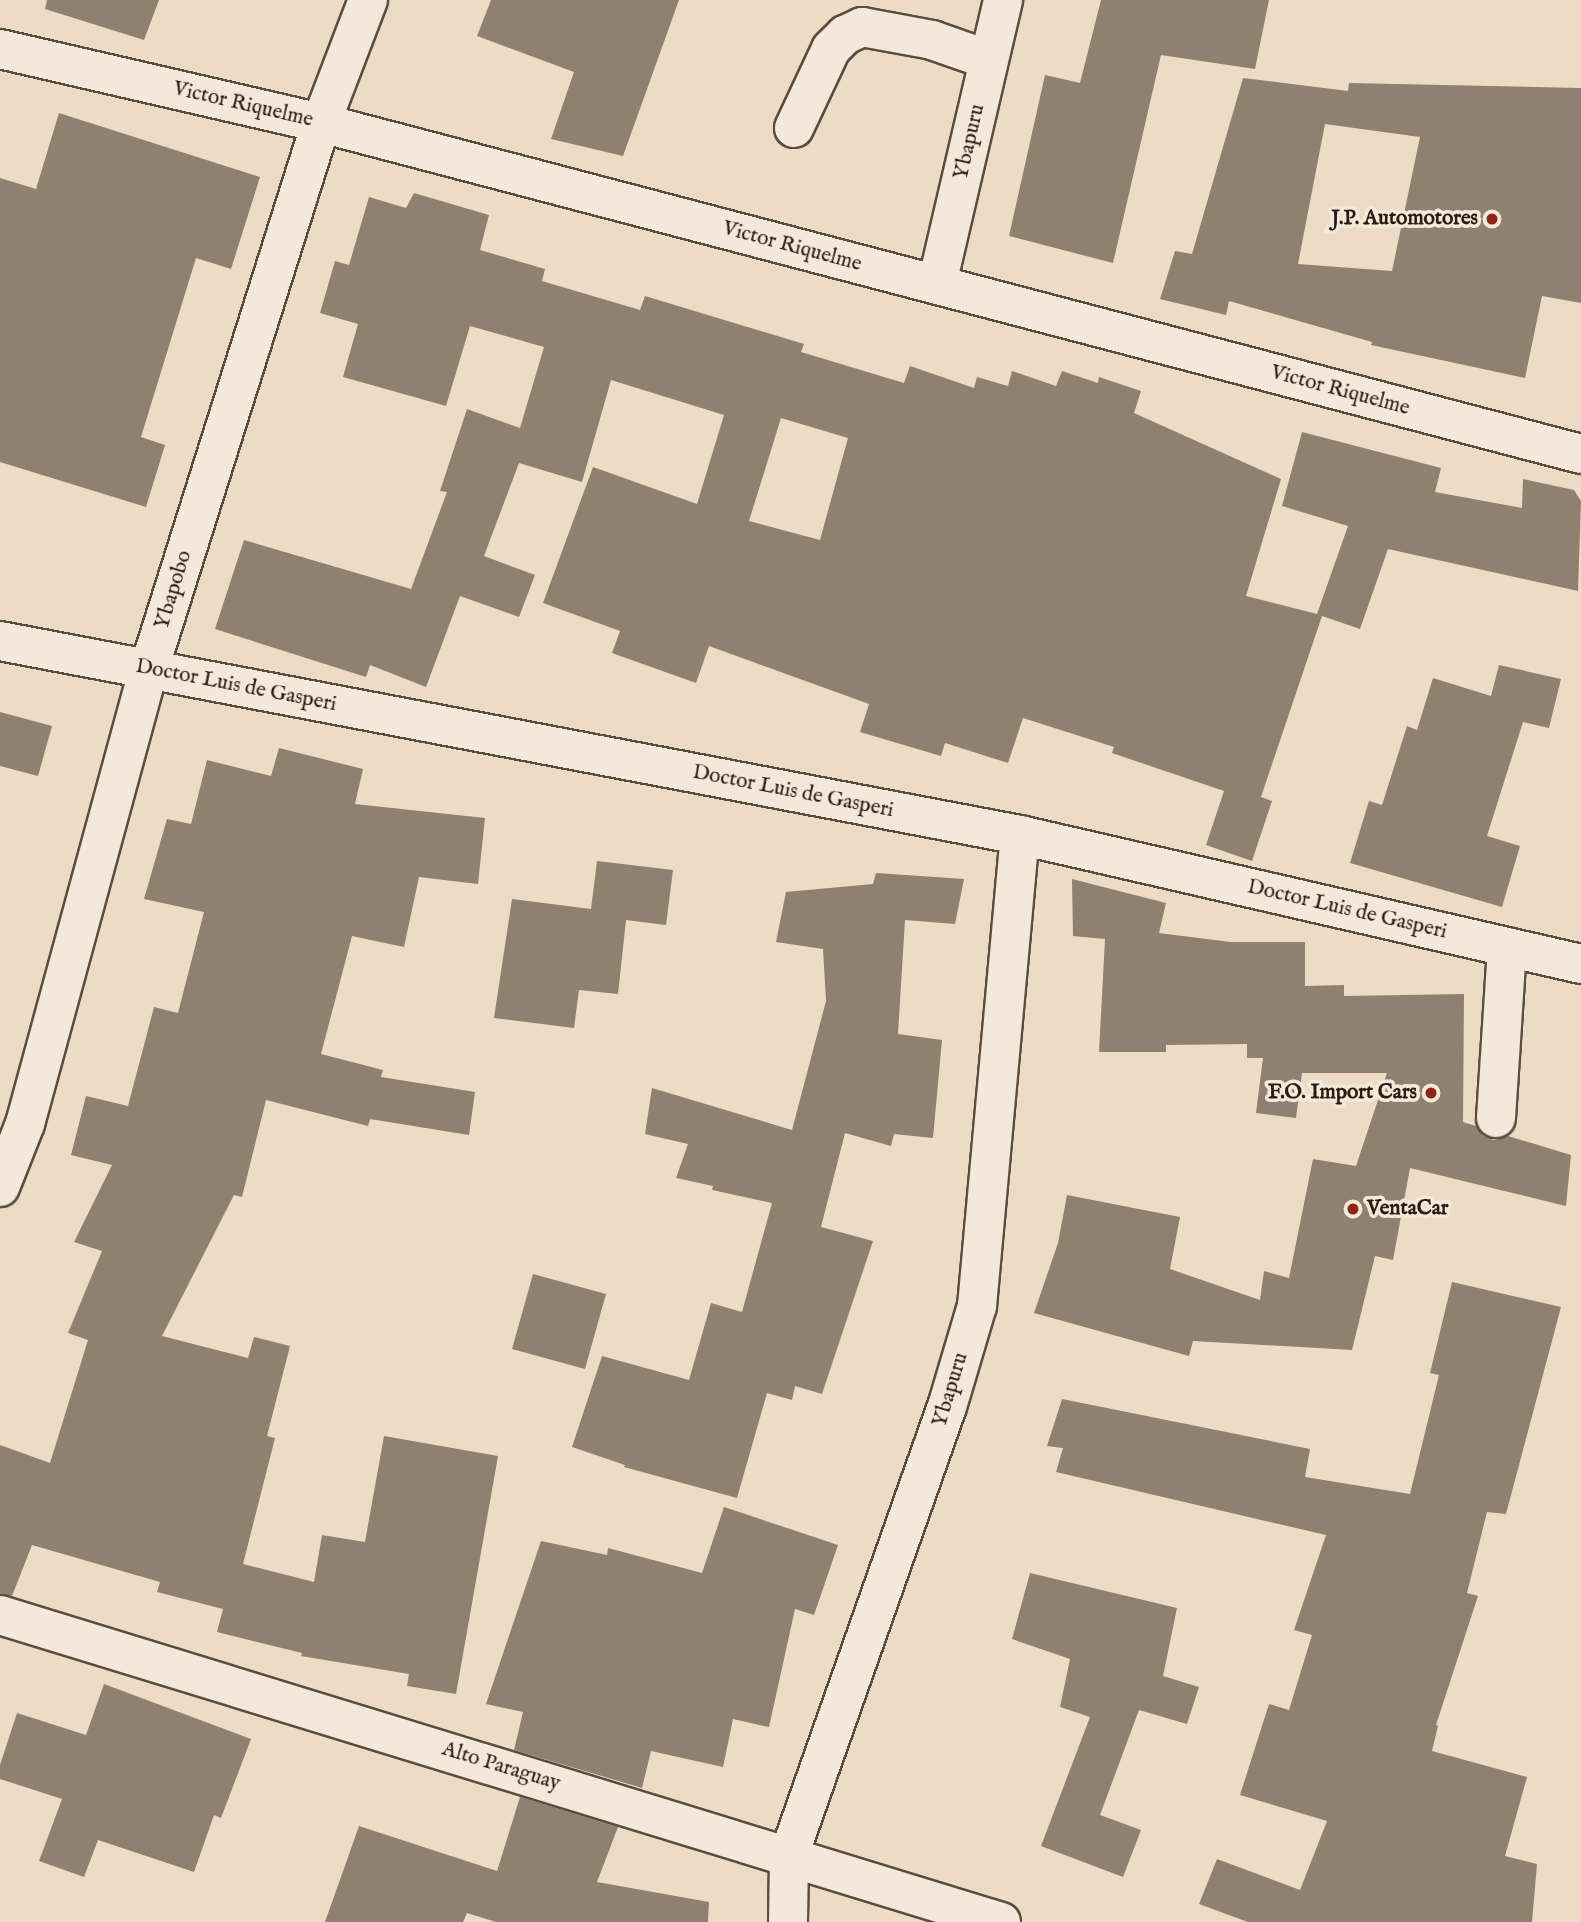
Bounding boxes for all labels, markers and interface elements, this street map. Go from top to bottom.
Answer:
street label: Victor Riquelme [171,77,315,133]
street label: Ybapuru [949,102,991,182]
place label: J.P. Automotores [1331,206,1478,232]
marker: J.P. Automotores [1484,211,1500,227]
street label: Victor Riquelme [720,216,864,278]
street label: Victor Riquelme [1268,360,1412,422]
street label: Ybapobo [150,548,198,632]
street label: Doctor Luis de Gasperi [133,654,339,718]
street label: Doctor Luis de Gasperi [690,760,896,824]
street label: Doctor Luis de Gasperi [1245,875,1449,945]
place label: F.O. Import Cars [1268,1080,1417,1106]
marker: F.O. Import Cars [1423,1085,1439,1101]
place label: VentaCar [1367,1196,1449,1222]
marker: VentaCar [1345,1201,1361,1217]
street label: Ybapuru [928,1350,974,1430]
street label: Alto Paraguay [439,1737,563,1797]

